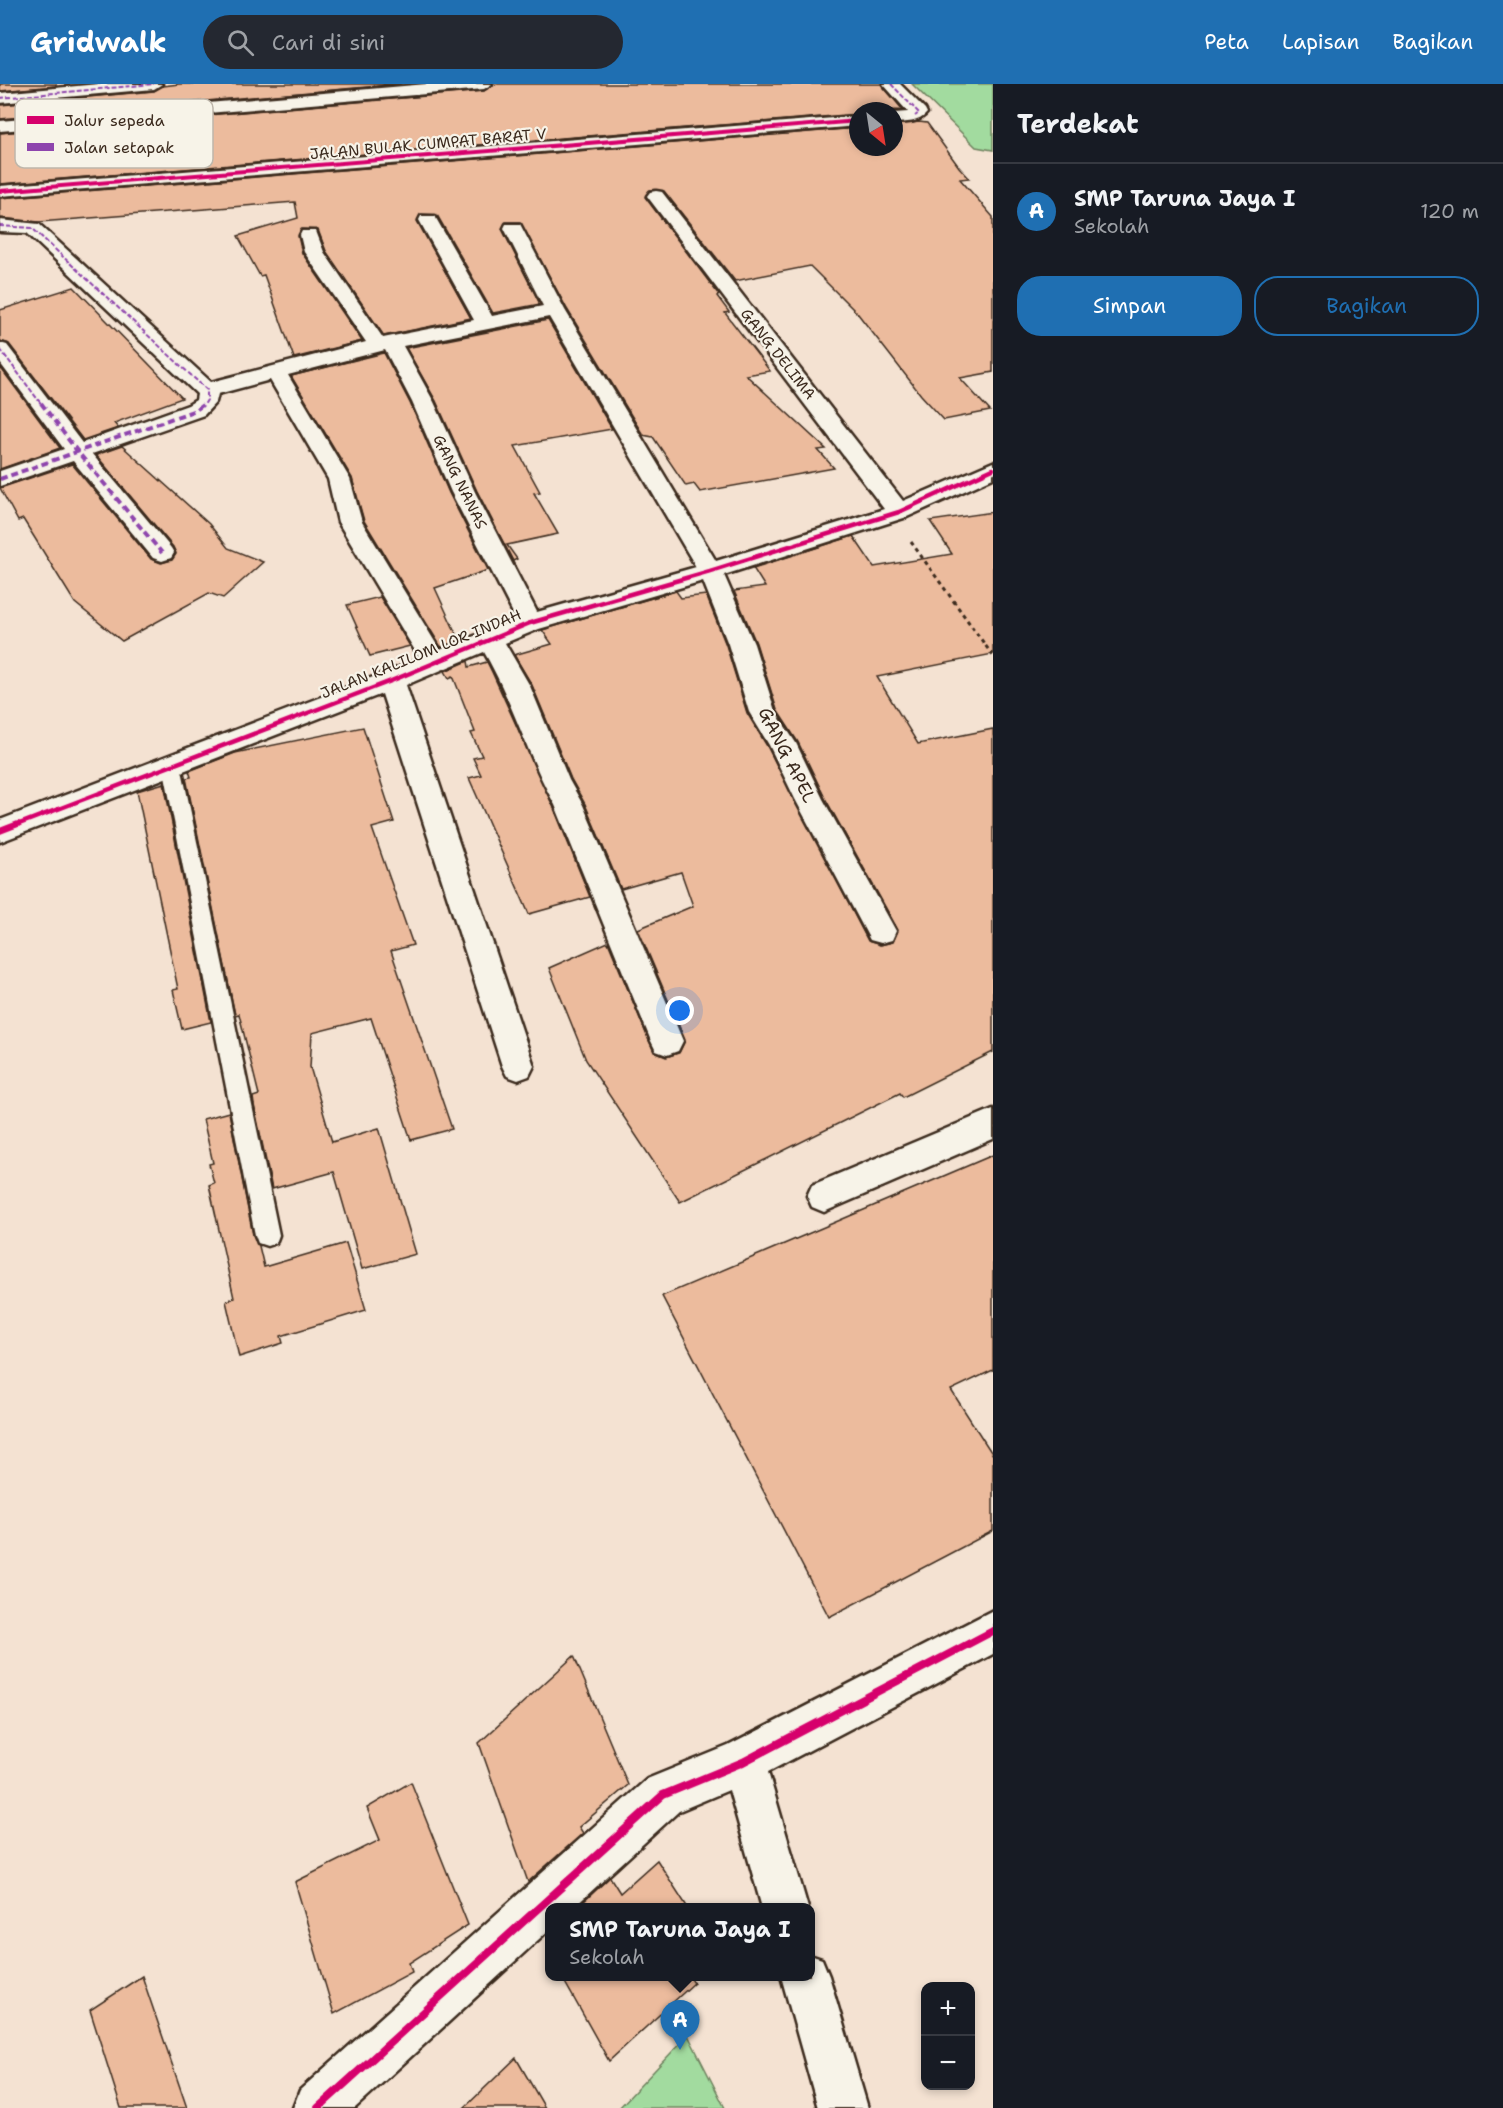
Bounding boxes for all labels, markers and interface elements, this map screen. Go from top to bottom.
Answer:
search box [203,15,623,69]
text: Gridwalk [30,23,167,61]
icon: search [224,26,257,59]
text: Cari di sini [272,28,385,57]
text: Peta [1204,28,1249,56]
text: Lapisan [1282,28,1359,56]
text: Bagikan [1392,28,1473,56]
legend [15,99,213,168]
north arrow [849,102,903,156]
text: Terdekat [1017,106,1139,141]
text: Jalur sepeda [64,110,165,131]
street label: JALAN BULAK CUMPAT BARAT V [309,124,547,164]
text: Jalan setapak [64,137,175,158]
text: SMP Taruna Jaya I [1074,184,1295,213]
text: A [1029,198,1044,224]
text: 120 m [1420,198,1479,224]
text: Sekolah [1074,213,1149,239]
button: Simpan [1017,276,1242,336]
button: Bagikan [1254,276,1479,336]
street label: GANG DELIMA [736,304,820,404]
street label: GANG NANAS [429,432,491,532]
street label: JALAN KALILOM LOR INDAH [318,605,524,703]
street label: GANG APEL [753,703,821,807]
your location [665,996,694,1025]
popup [545,1903,815,1981]
text: SMP Taruna Jaya I [569,1915,791,1944]
text: Sekolah [569,1944,645,1970]
map controls [921,1982,975,2090]
button: + [921,1982,975,2036]
pin: A [660,2000,700,2050]
button: − [921,2036,975,2090]

